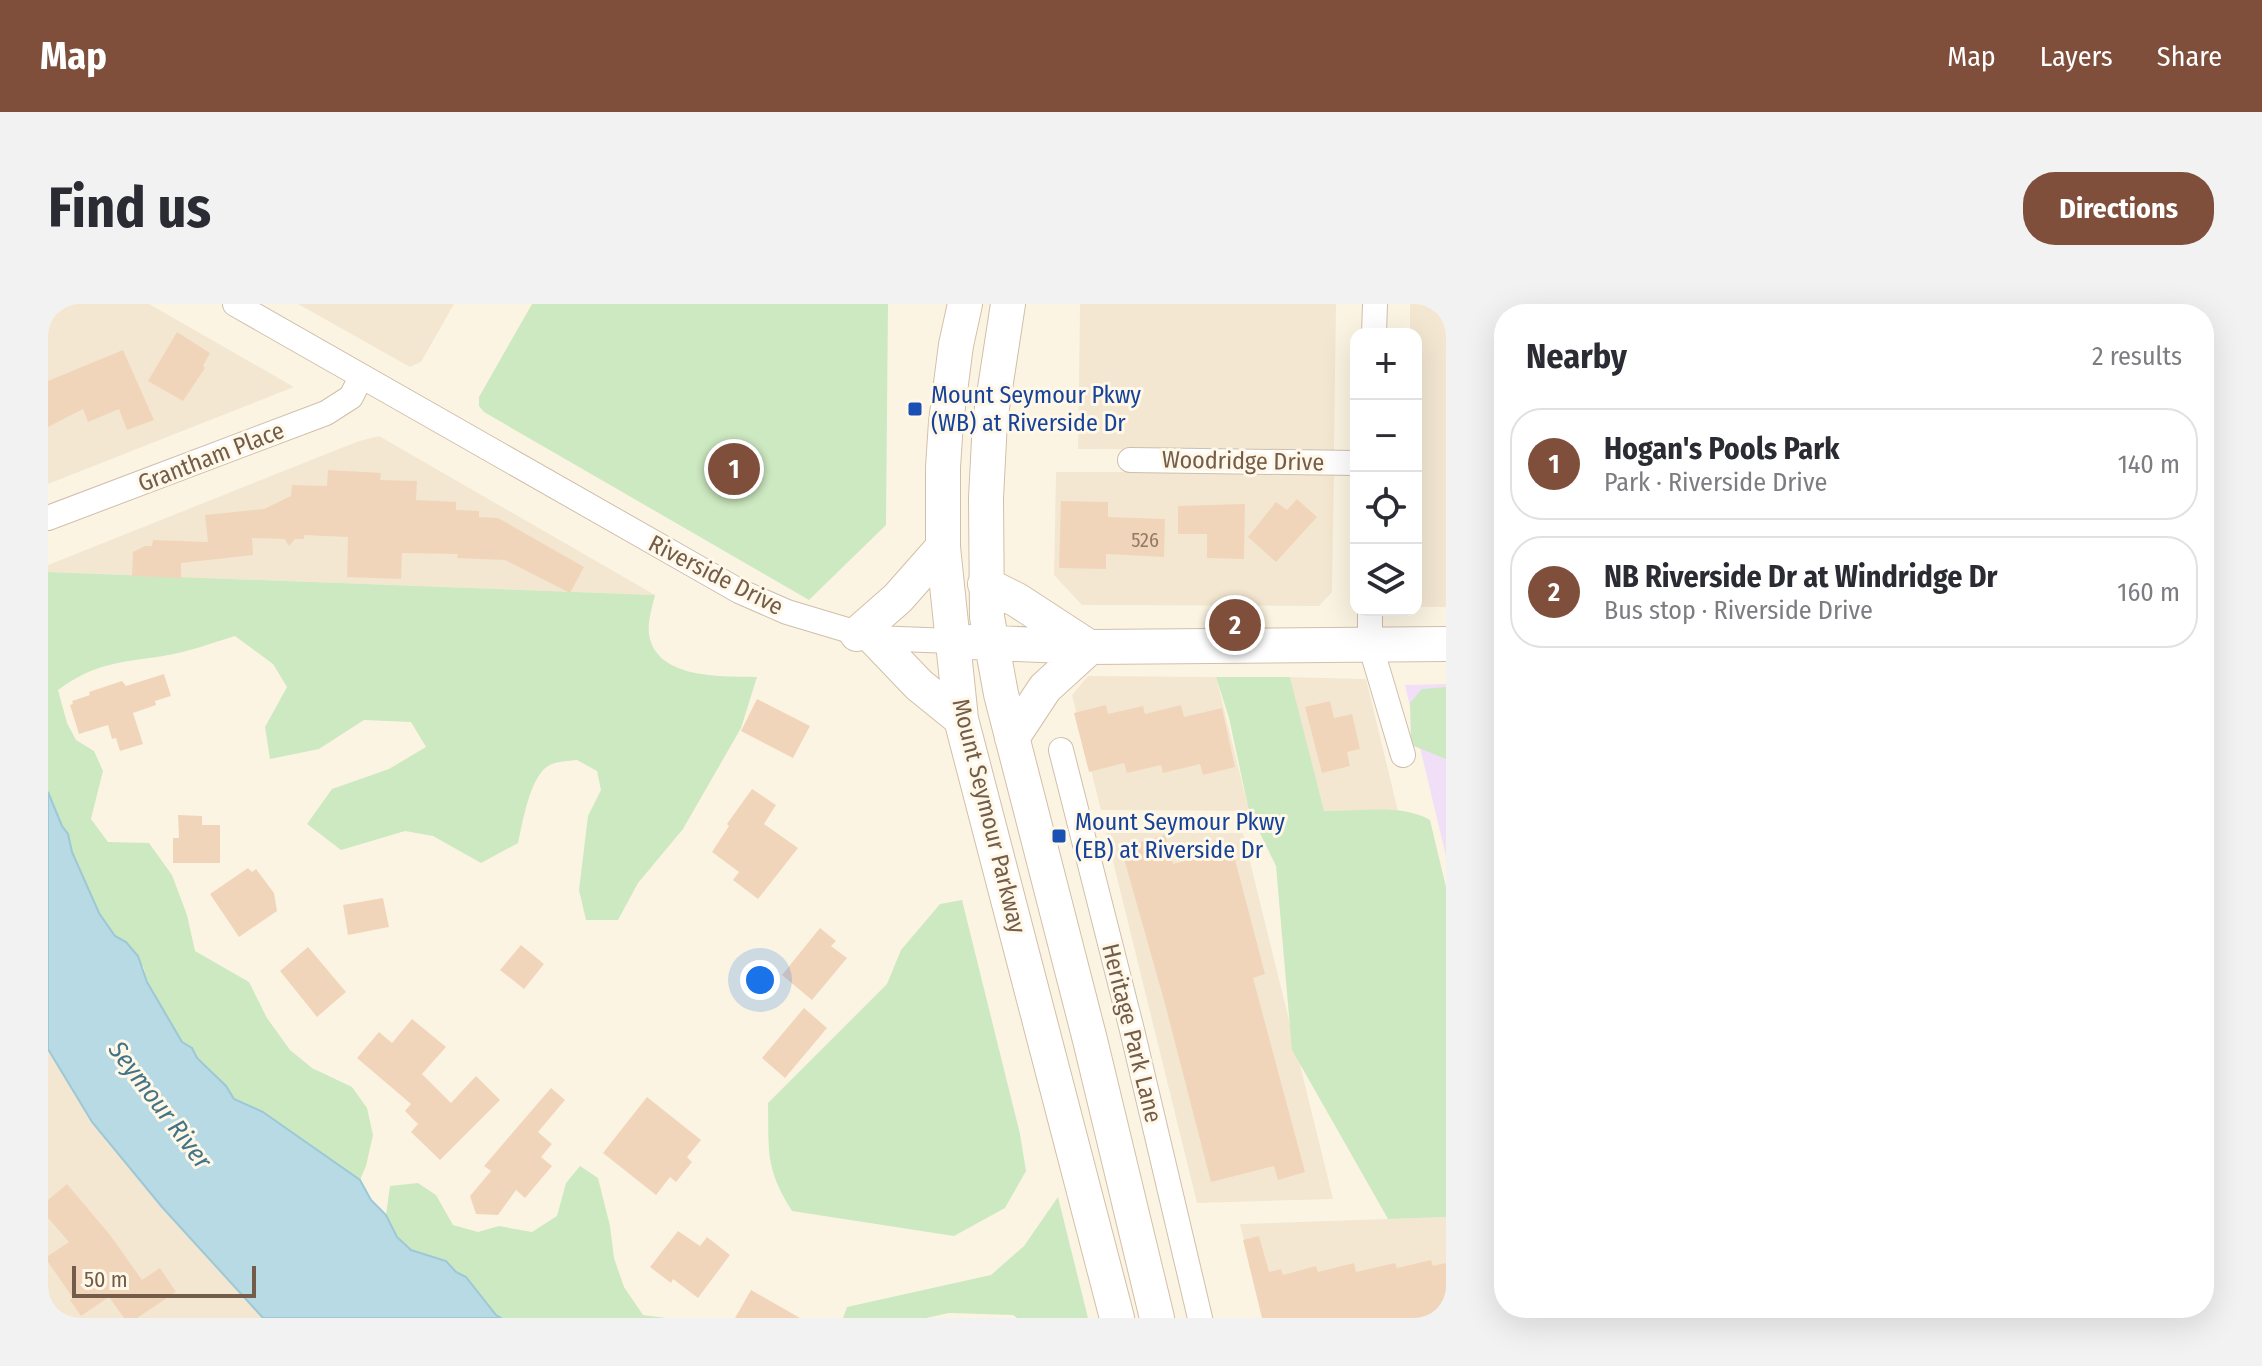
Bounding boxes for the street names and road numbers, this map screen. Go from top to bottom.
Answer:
street label: Grantham Place [134,416,288,498]
street label: Woodridge Drive [1162,446,1324,476]
street label: Riverside Drive [644,529,788,621]
street label: Mount Seymour Parkway [946,696,1032,936]
street label: Heritage Park Lane [1096,941,1168,1125]

